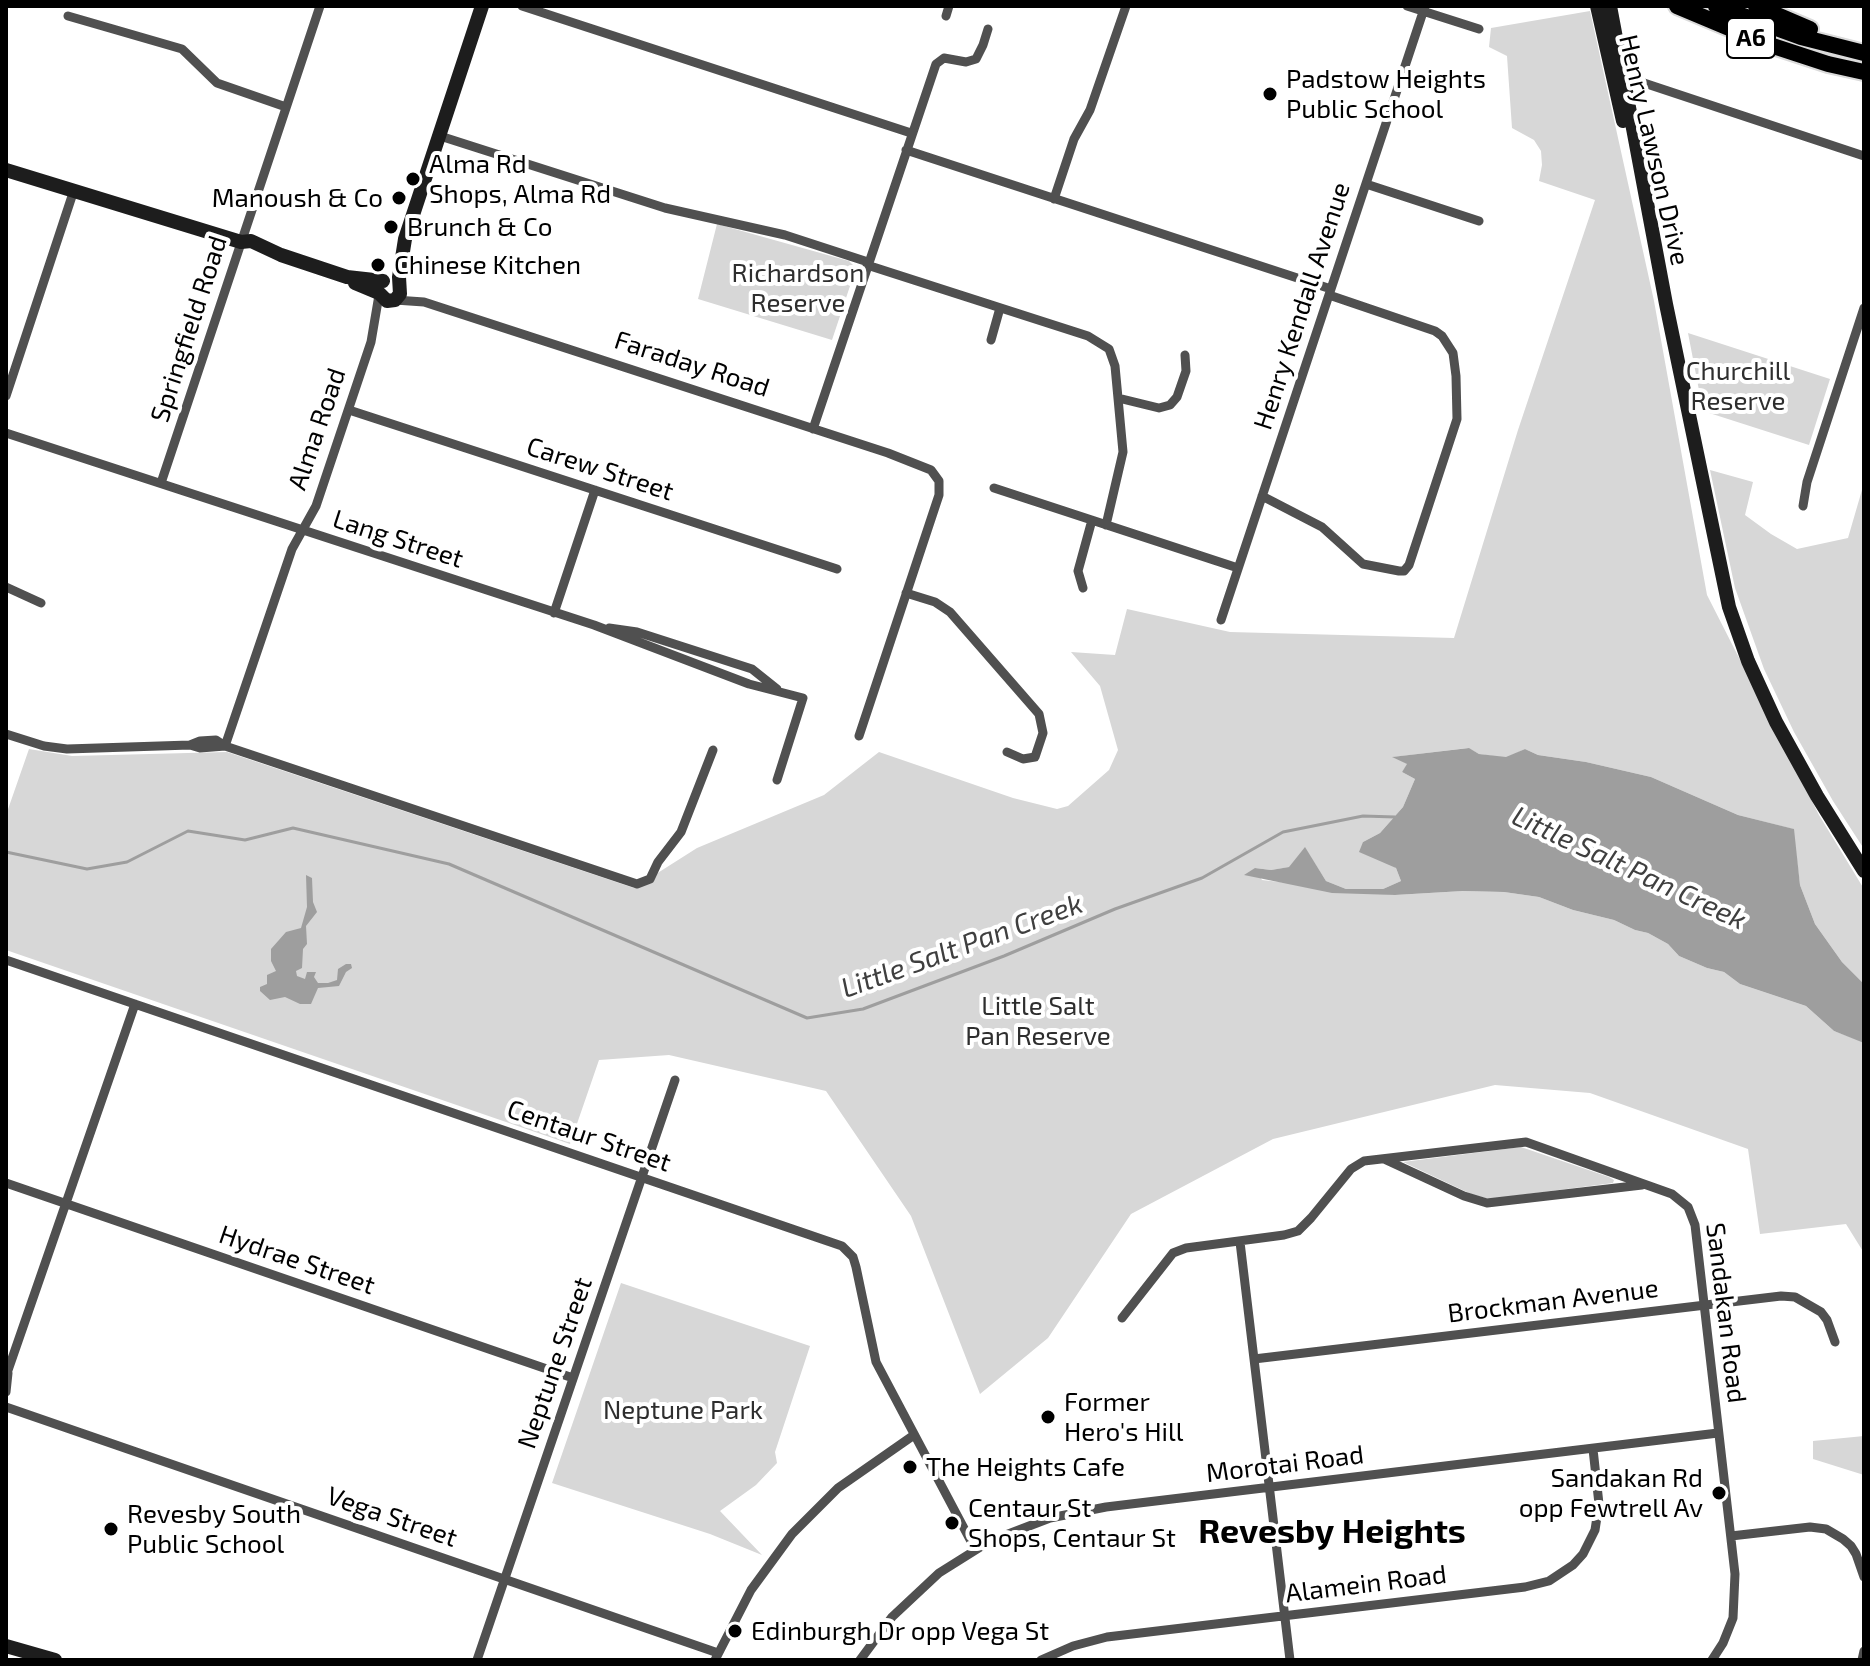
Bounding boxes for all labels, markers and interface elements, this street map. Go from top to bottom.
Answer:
road number: A6 [1727,18,1775,58]
street label: Henry Lawson Drive [1612,31,1696,269]
place label: Padstow Heights Public School [1286,63,1486,124]
marker: Padstow Heights Public School [1261,85,1279,103]
place label: Alma Rd Shops, Alma Rd [429,148,611,210]
marker: Alma Rd Shops, Alma Rd [404,170,422,188]
street label: Henry Kendall Avenue [1247,178,1357,434]
place label: Manoush & Co [212,182,383,214]
marker: Manoush & Co [390,189,408,207]
place label: Brunch & Co [407,211,553,243]
marker: Brunch & Co [382,218,400,236]
street label: Springfield Road [144,232,234,426]
place label: Chinese Kitchen [394,249,581,281]
marker: Chinese Kitchen [369,256,387,274]
park label: Richardson Reserve [732,257,864,318]
street label: Faraday Road [611,324,773,404]
park label: Churchill Reserve [1686,355,1790,416]
street label: Alma Road [282,364,352,494]
street label: Carew Street [523,431,677,507]
street label: Lang Street [329,503,467,575]
water label: Little Salt Pan Creek [1507,799,1751,937]
water label: Little Salt Pan Creek [837,887,1087,1005]
park label: Little Salt Pan Reserve [965,990,1111,1052]
street label: Centaur Street [503,1093,675,1179]
street label: Hydrae Street [215,1219,379,1301]
street label: Sandakan Road [1699,1221,1753,1405]
street label: Neptune Street [511,1273,599,1453]
street label: Brockman Avenue [1446,1273,1660,1329]
place label: Former Hero's Hill [1064,1386,1183,1448]
park label: Neptune Park [603,1394,763,1426]
marker: Former Hero's Hill [1039,1408,1057,1426]
street label: Morotai Road [1204,1439,1366,1489]
place label: The Heights Cafe [926,1451,1125,1483]
marker: The Heights Cafe [901,1458,919,1476]
place label: Sandakan Rd opp Fewtrell Av [1519,1462,1703,1524]
street label: Vega Street [323,1480,461,1554]
marker: Sandakan Rd opp Fewtrell Av [1710,1484,1728,1502]
place label: Centaur St Shops, Centaur St [968,1492,1176,1554]
place label: Revesby South Public School [127,1498,301,1560]
district label: Revesby Heights [1198,1512,1466,1552]
marker: Centaur St Shops, Centaur St [943,1514,961,1532]
marker: Revesby South Public School [102,1520,120,1538]
street label: Alamein Road [1284,1559,1448,1609]
place label: Edinburgh Dr opp Vega St [751,1615,1049,1647]
marker: Edinburgh Dr opp Vega St [726,1622,744,1640]

